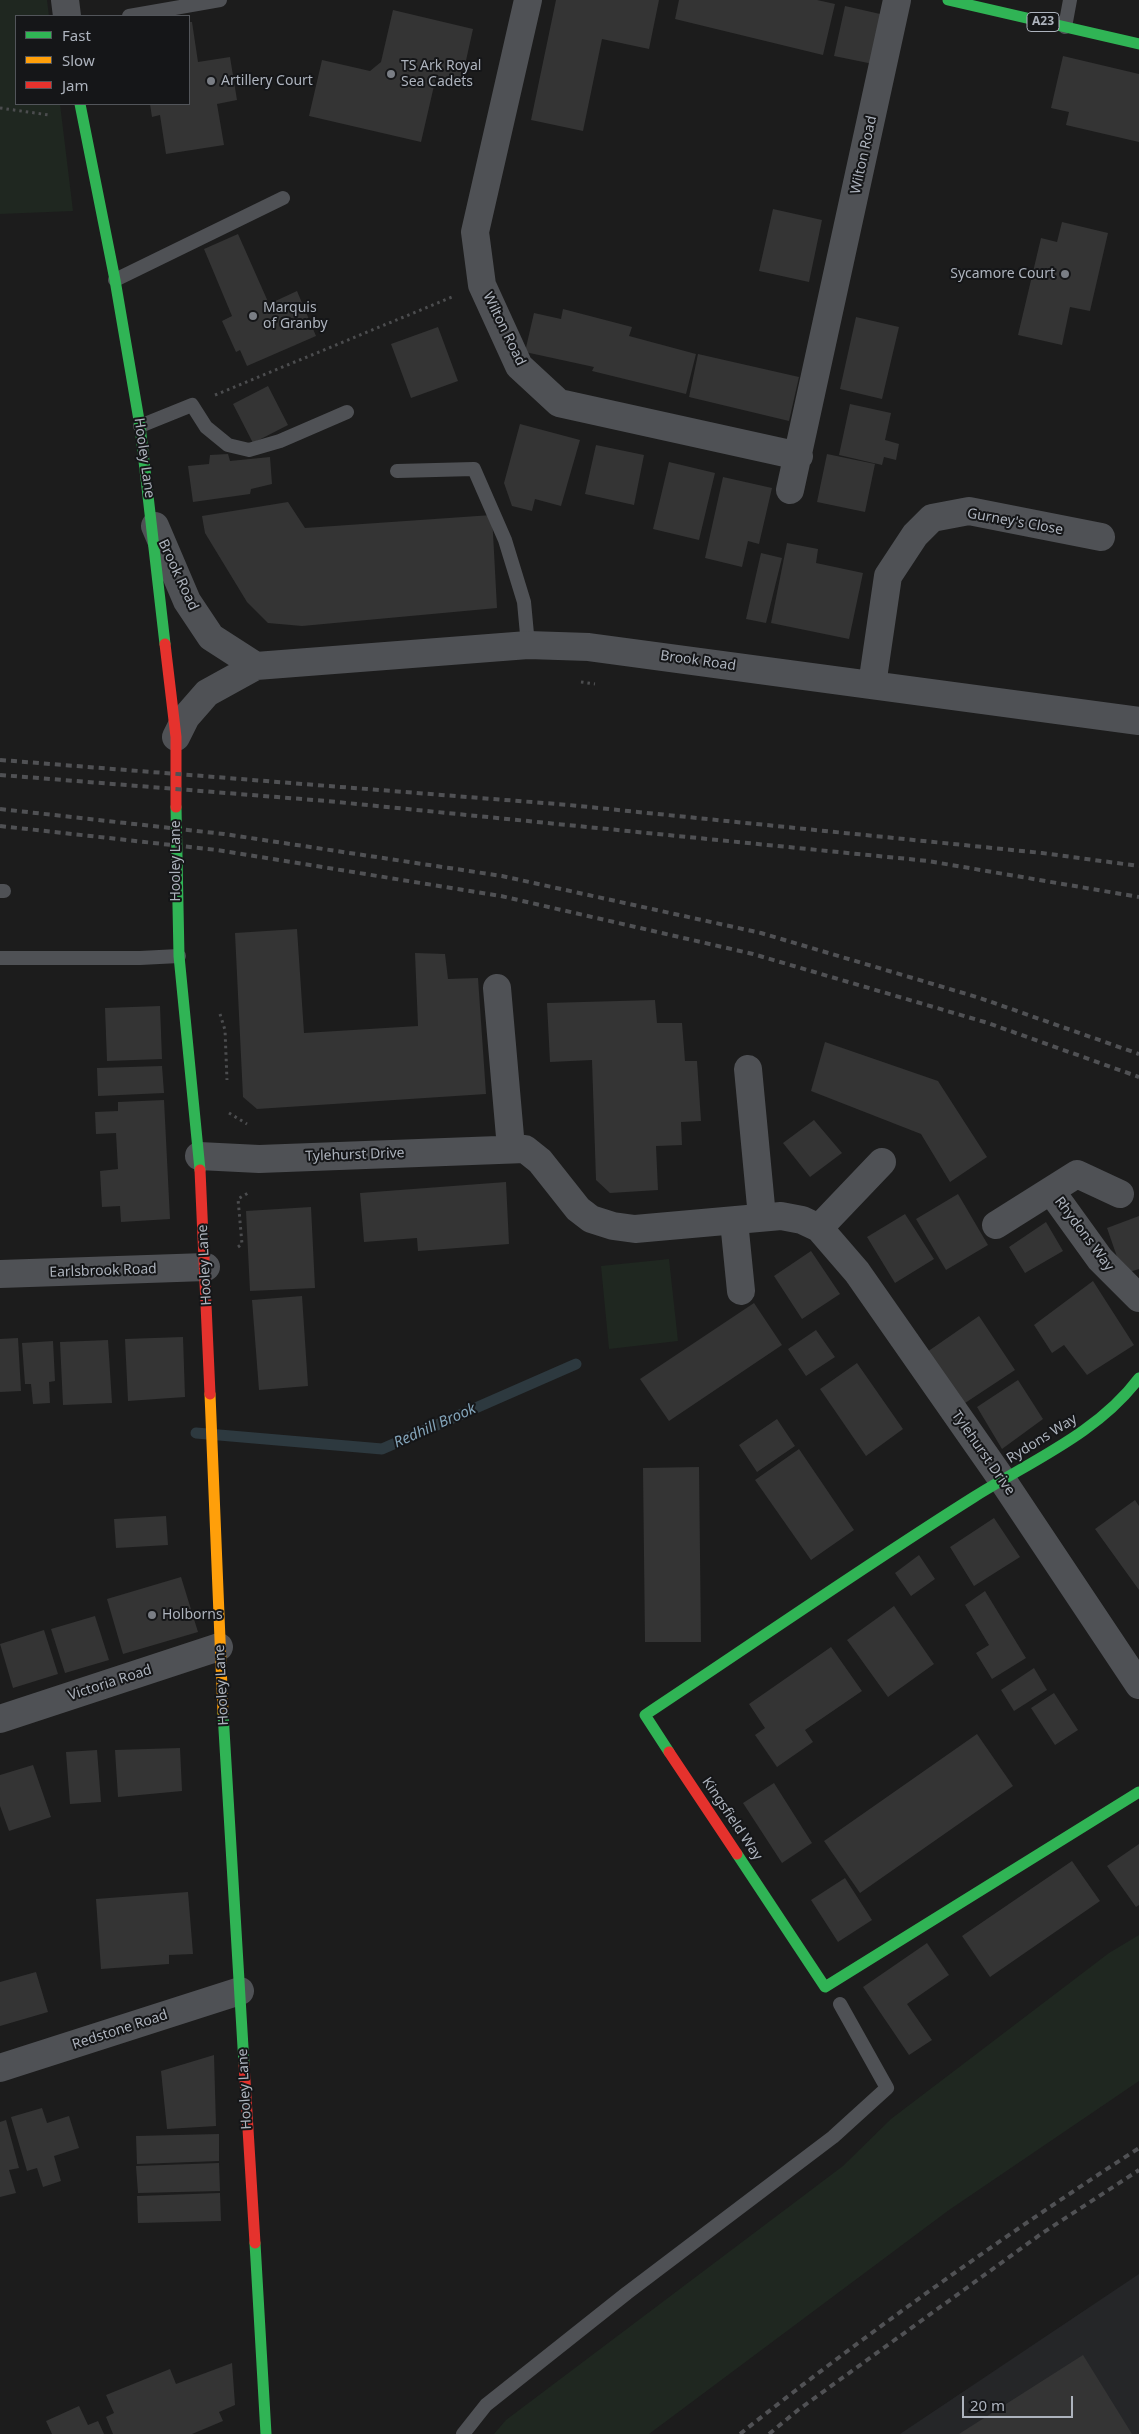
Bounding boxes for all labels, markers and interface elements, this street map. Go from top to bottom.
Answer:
road number: A23 [1027,13,1059,32]
legend [15,15,190,105]
text: Fast [62,25,91,45]
text: Slow [62,50,95,70]
place label: TS Ark Royal Sea Cadets [401,58,481,90]
marker: TS Ark Royal Sea Cadets [385,68,397,80]
place label: Artillery Court [221,73,313,89]
text: Jam [62,75,89,95]
marker: Artillery Court [205,75,217,87]
street label: Wilton Road [847,114,881,196]
place label: Sycamore Court [950,266,1055,282]
marker: Sycamore Court [1059,268,1071,280]
street label: Wilton Road [479,289,529,369]
place label: Marquis of Granby [263,300,328,332]
marker: Marquis of Granby [247,310,259,322]
street label: Hooley Lane [130,417,158,499]
street label: Gurney's Close [966,505,1064,539]
street label: Brook Road [154,537,202,613]
street label: Brook Road [659,647,737,675]
street label: Hooley Lane [168,820,184,902]
street label: Tylehurst Drive [305,1145,405,1165]
street label: Rhydons Way [1051,1194,1117,1274]
street label: Hooley Lane [194,1224,216,1306]
street label: Earlsbrook Road [49,1261,157,1281]
water label: Redhill Brook [391,1400,479,1452]
street label: Tylehurst Drive [948,1408,1018,1498]
street label: Rydons Way [1004,1411,1080,1467]
place label: Holborns [162,1607,223,1623]
marker: Holborns [146,1609,158,1621]
street label: Hooley Lane [211,1644,233,1726]
street label: Victoria Road [66,1662,154,1704]
street label: Kingsfield Way [698,1774,766,1864]
street label: Redstone Road [70,2007,170,2053]
street label: Hooley Lane [234,2048,256,2130]
scale bar [964,2386,1075,2418]
text: 20 m [970,2395,1005,2415]

